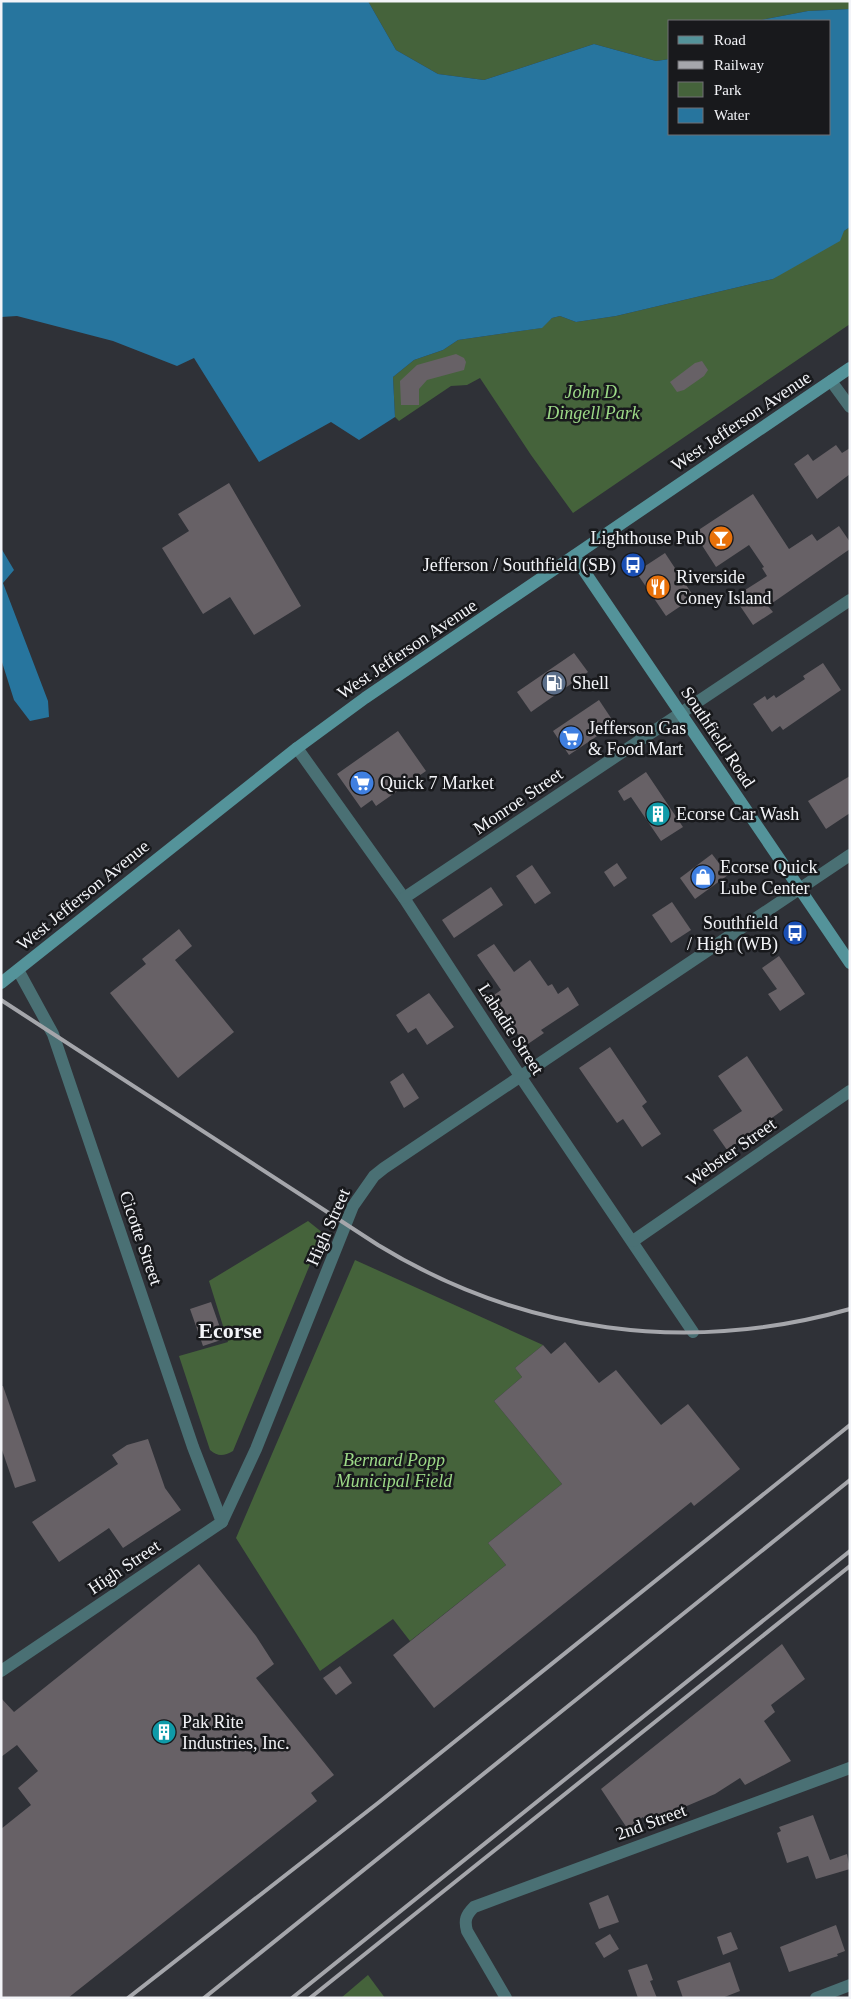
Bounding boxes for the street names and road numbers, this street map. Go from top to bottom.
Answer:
street label: West Jefferson Avenue [667,367,815,475]
street label: West Jefferson Avenue [333,595,481,703]
street label: Southfield Road [677,683,759,791]
street label: Monroe Street [470,764,566,838]
street label: West Jefferson Avenue [13,836,153,954]
street label: Labadie Street [474,980,548,1078]
street label: Webster Street [682,1114,780,1190]
street label: High Street [302,1185,354,1269]
street label: Cicotte Street [116,1188,166,1288]
street label: High Street [84,1536,164,1598]
street label: 2nd Street [613,1800,689,1844]

